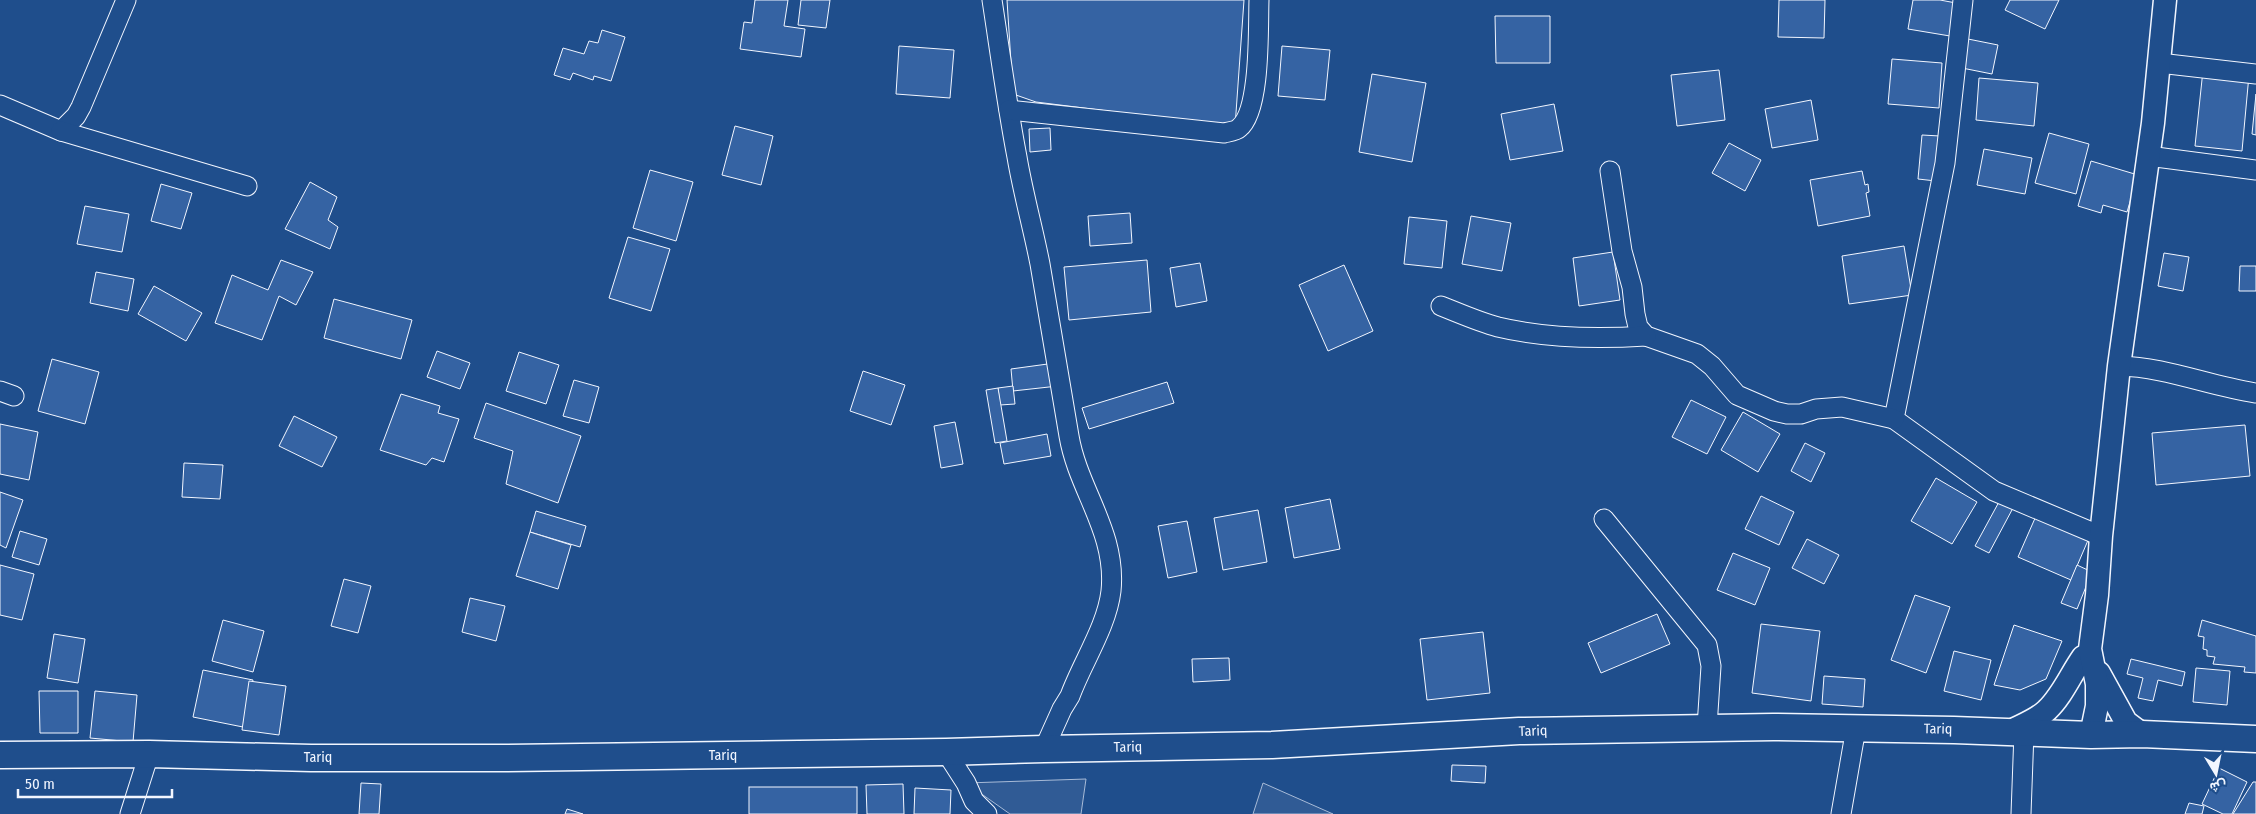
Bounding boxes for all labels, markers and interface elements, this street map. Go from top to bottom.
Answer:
street label: Tariq [1924,720,1952,738]
street label: Tariq [1518,722,1548,740]
street label: Tariq [1114,738,1142,756]
street label: Tariq [709,747,737,764]
street label: Tariq [304,749,332,766]
north arrow [2191,749,2241,799]
scale bar [18,766,171,798]
text: 50 m [25,775,55,793]
text: ش [2208,776,2228,796]

